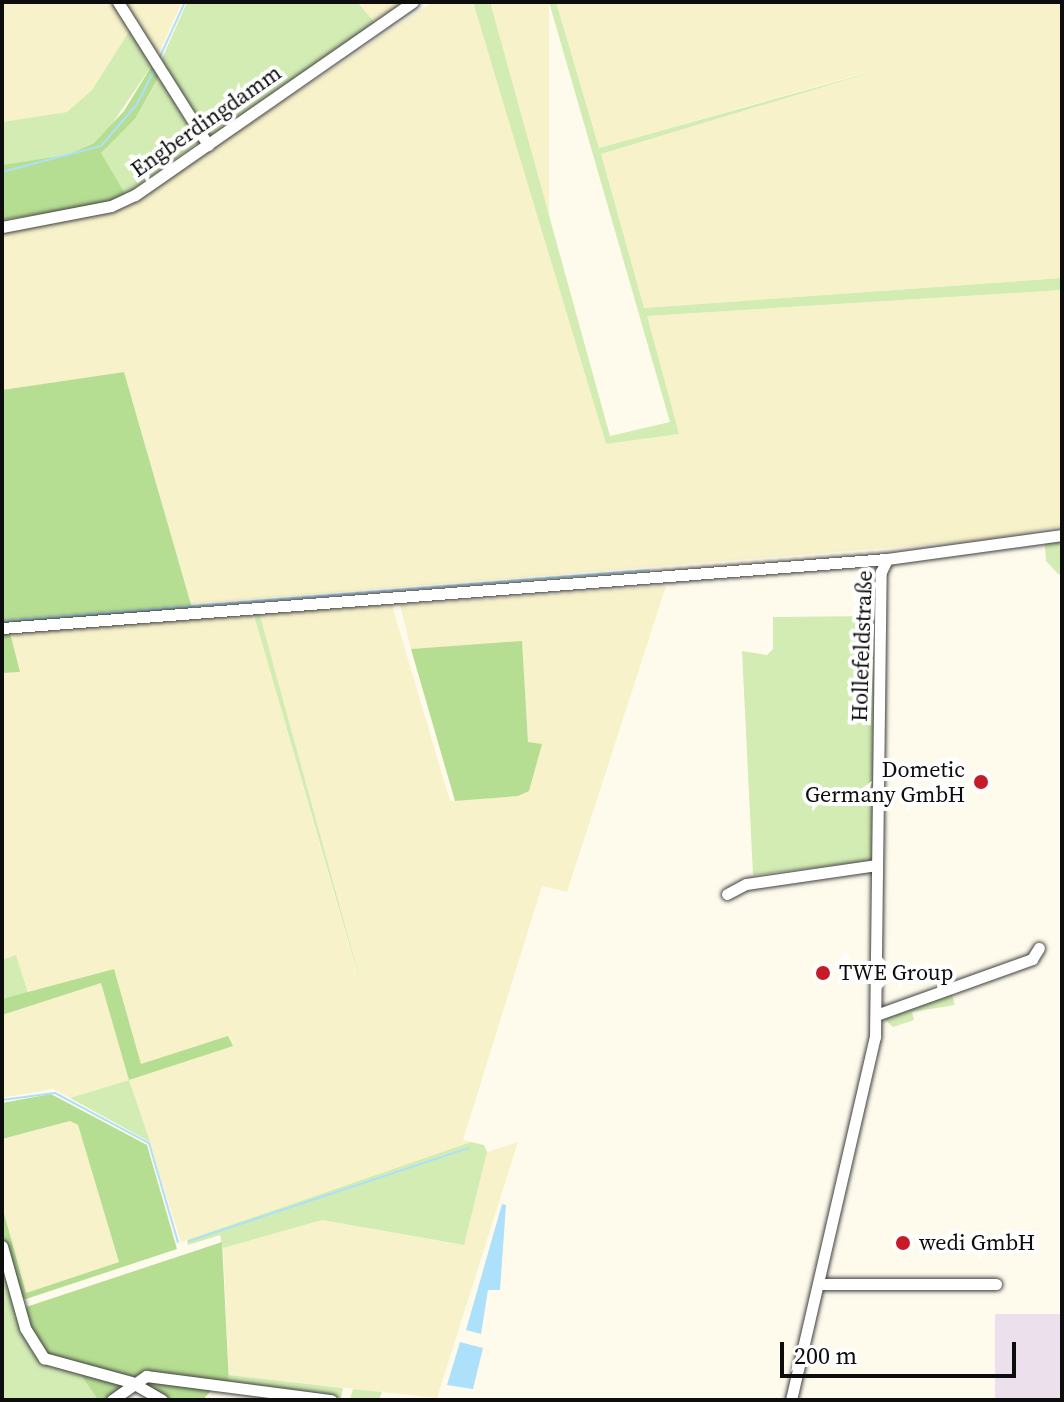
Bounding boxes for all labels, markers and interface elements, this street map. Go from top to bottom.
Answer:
street label: Engberdingdamm [126,59,286,183]
street label: Hollefeldstraße [846,570,878,722]
place label: Dometic Germany GmbH [805,756,965,808]
marker: Dometic Germany GmbH [972,773,990,791]
place label: TWE Group [839,960,953,986]
marker: TWE Group [814,964,832,982]
place label: wedi GmbH [919,1230,1035,1256]
marker: wedi GmbH [894,1234,912,1252]
scale bar [784,1326,1020,1376]
text: 200 m [794,1339,857,1372]

